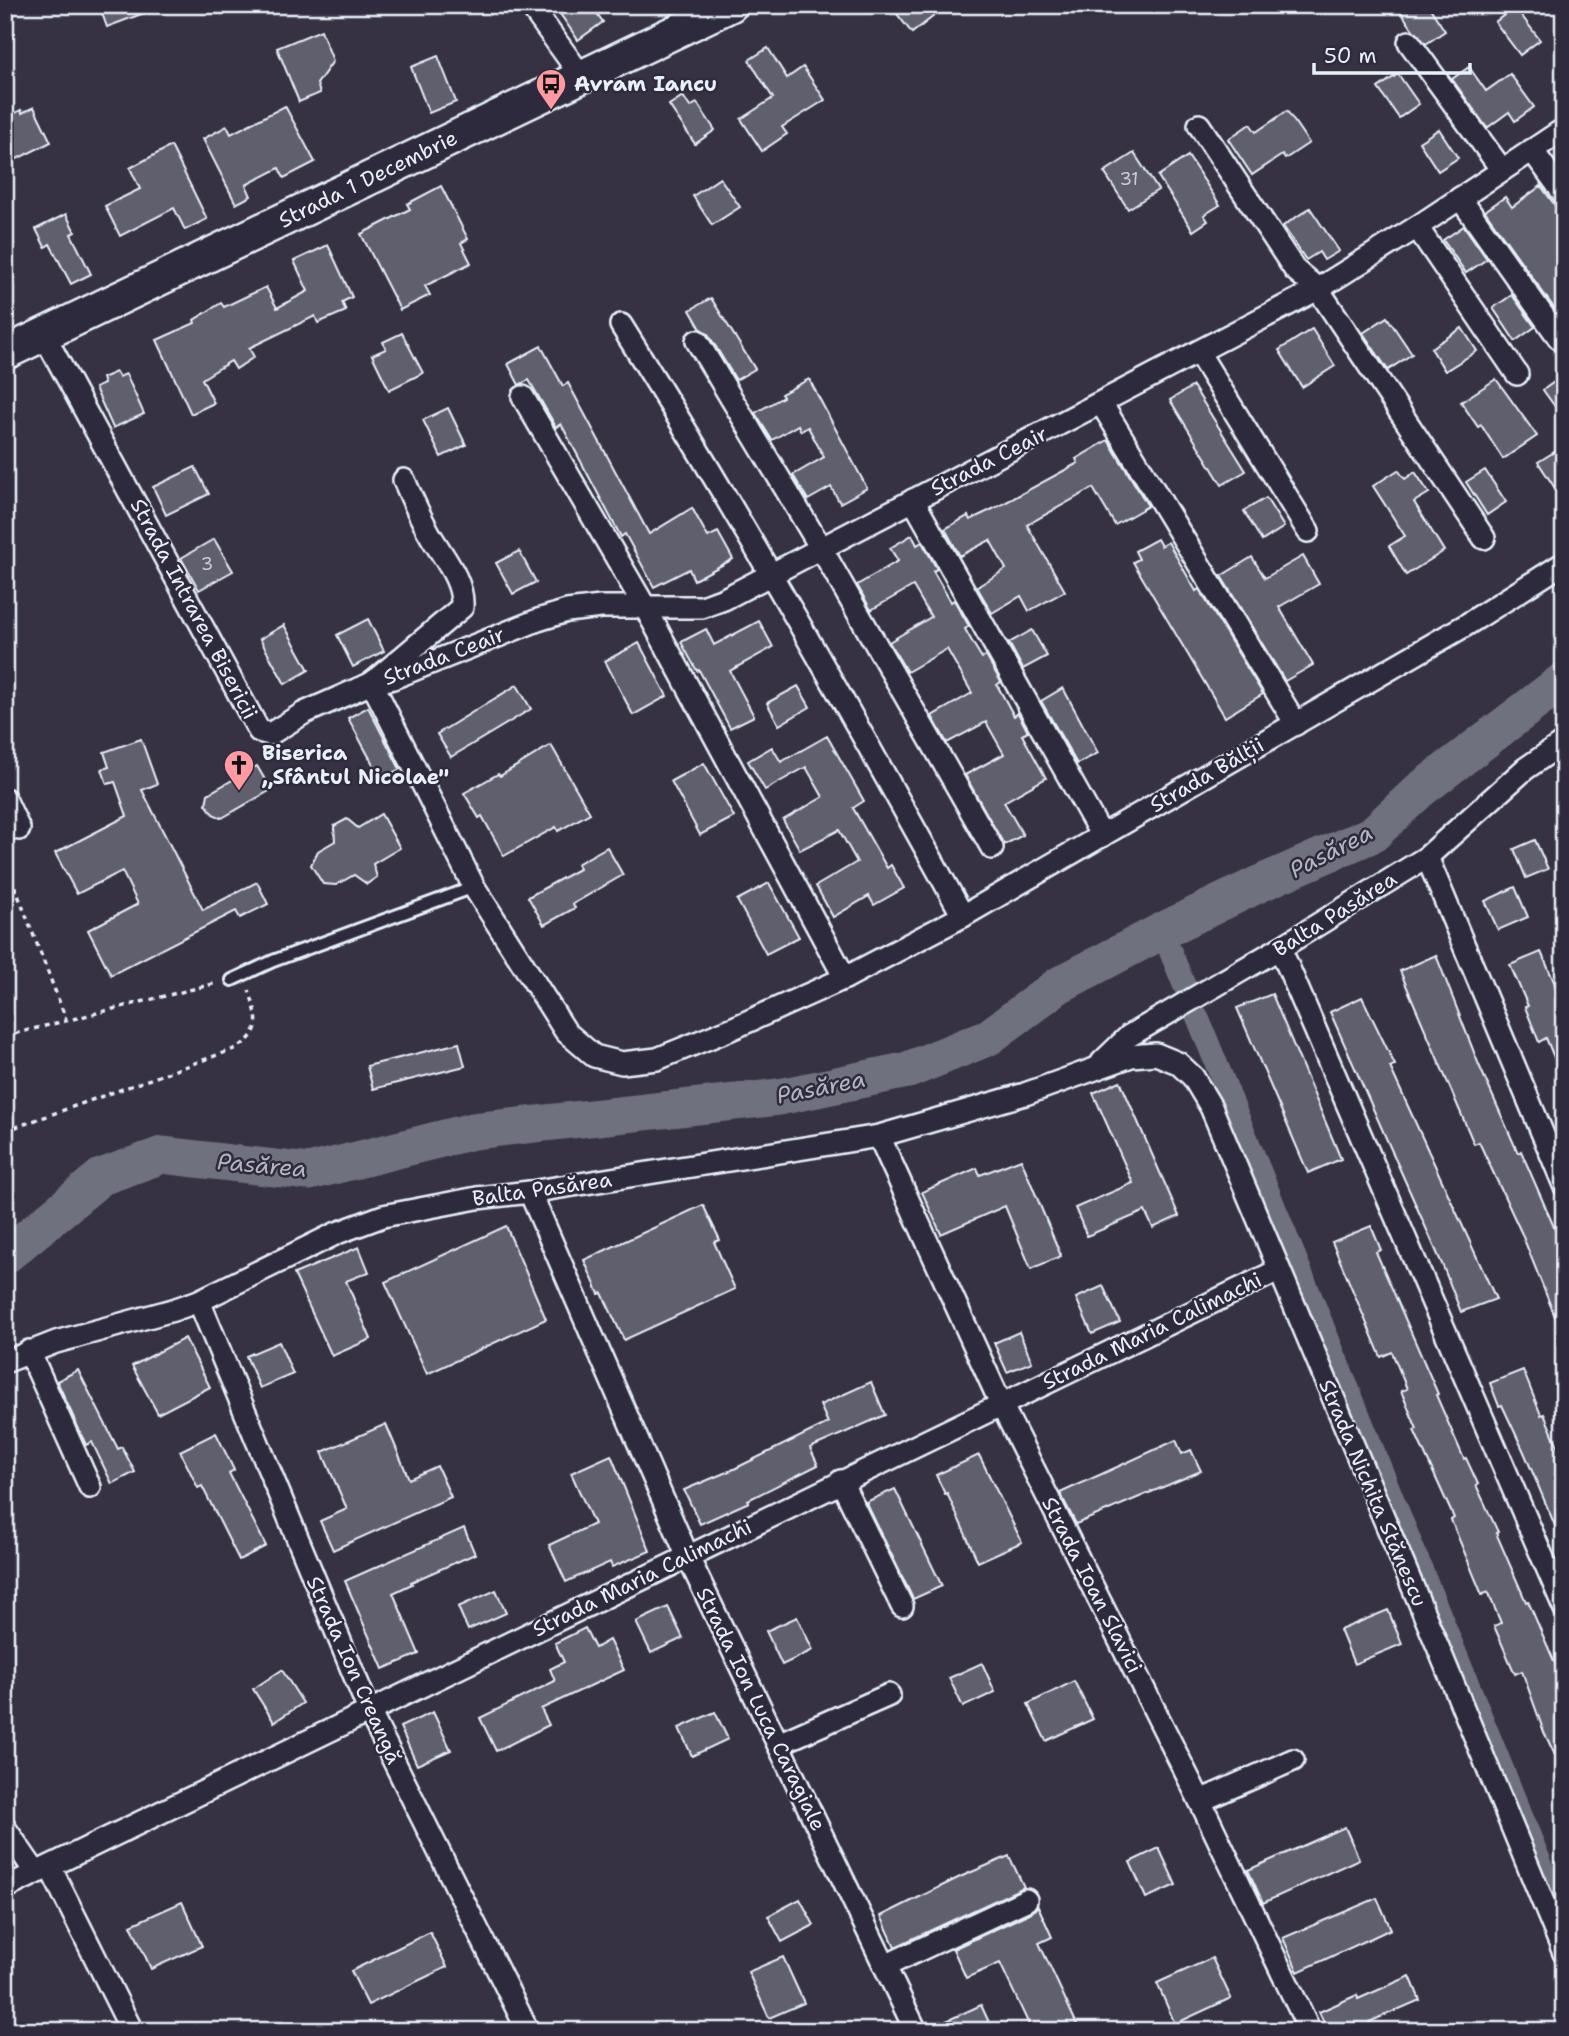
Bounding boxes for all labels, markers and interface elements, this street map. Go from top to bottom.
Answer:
scale bar [1314,32,1469,76]
text: 50 m [1324,42,1377,70]
bus stop icon: Avram Iancu [534,67,568,111]
place label: Avram Iancu [574,70,717,98]
street label: Strada 1 Decembrie [274,124,462,234]
house number: 31 [1119,167,1139,191]
street label: Strada Ceair [926,419,1052,503]
street label: Strada Intrarea Bisericii [124,494,264,724]
house number: 3 [201,552,213,576]
street label: Strada Ceair [379,620,509,692]
street label: Strada Bălții [1145,731,1269,819]
place label: Biserica „Sfântul Nicolae" [262,739,449,791]
church icon: Biserica „Sfântul Nicolae" [222,748,256,792]
water label: Pasărea [1284,817,1378,885]
street label: Balta Pasărea [1268,865,1402,963]
water label: Pasărea [774,1064,868,1110]
water label: Pasărea [216,1146,308,1184]
street label: Balta Pasărea [470,1165,614,1213]
street label: Strada Maria Calimachi [1038,1266,1266,1396]
street label: Strada Nichita Stănescu [1312,1375,1434,1611]
street label: Strada Ioan Slavici [1035,1492,1149,1678]
street label: Strada Maria Calimachi [528,1513,756,1643]
street label: Strada Ion Creangă [300,1572,408,1768]
street label: Strada Ion Luca Caragiale [690,1582,832,1836]

